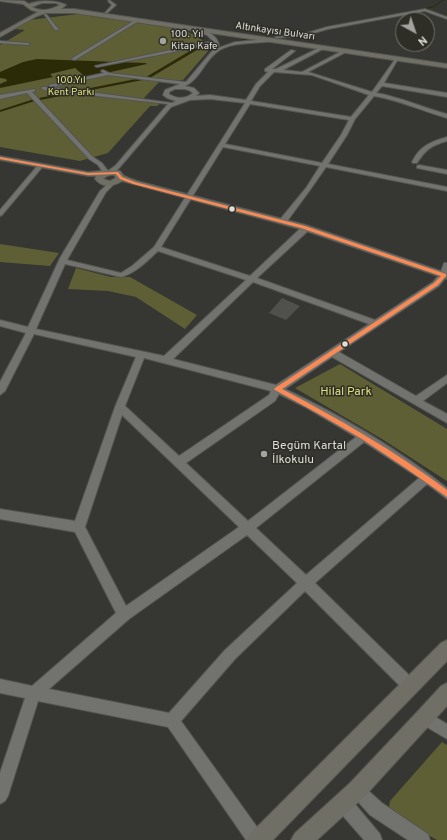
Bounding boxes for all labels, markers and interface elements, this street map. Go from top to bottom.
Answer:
north arrow [395,12,435,52]
street label: Altınkayısı Bulvarı [234,20,316,44]
place label: 100. Yıl Kitap Kafe [171,29,217,52]
text: N [415,33,430,48]
marker: 100. Yıl Kitap Kafe [158,36,168,46]
park label: 100.Yıl Kent Parkı [48,75,94,98]
unlabelled marker [227,204,237,214]
unlabelled marker [340,339,350,349]
park label: Hilal Park [320,386,372,400]
place label: Begüm Kartal İlkokulu [272,440,346,468]
marker: Begüm Kartal İlkokulu [259,449,269,459]

